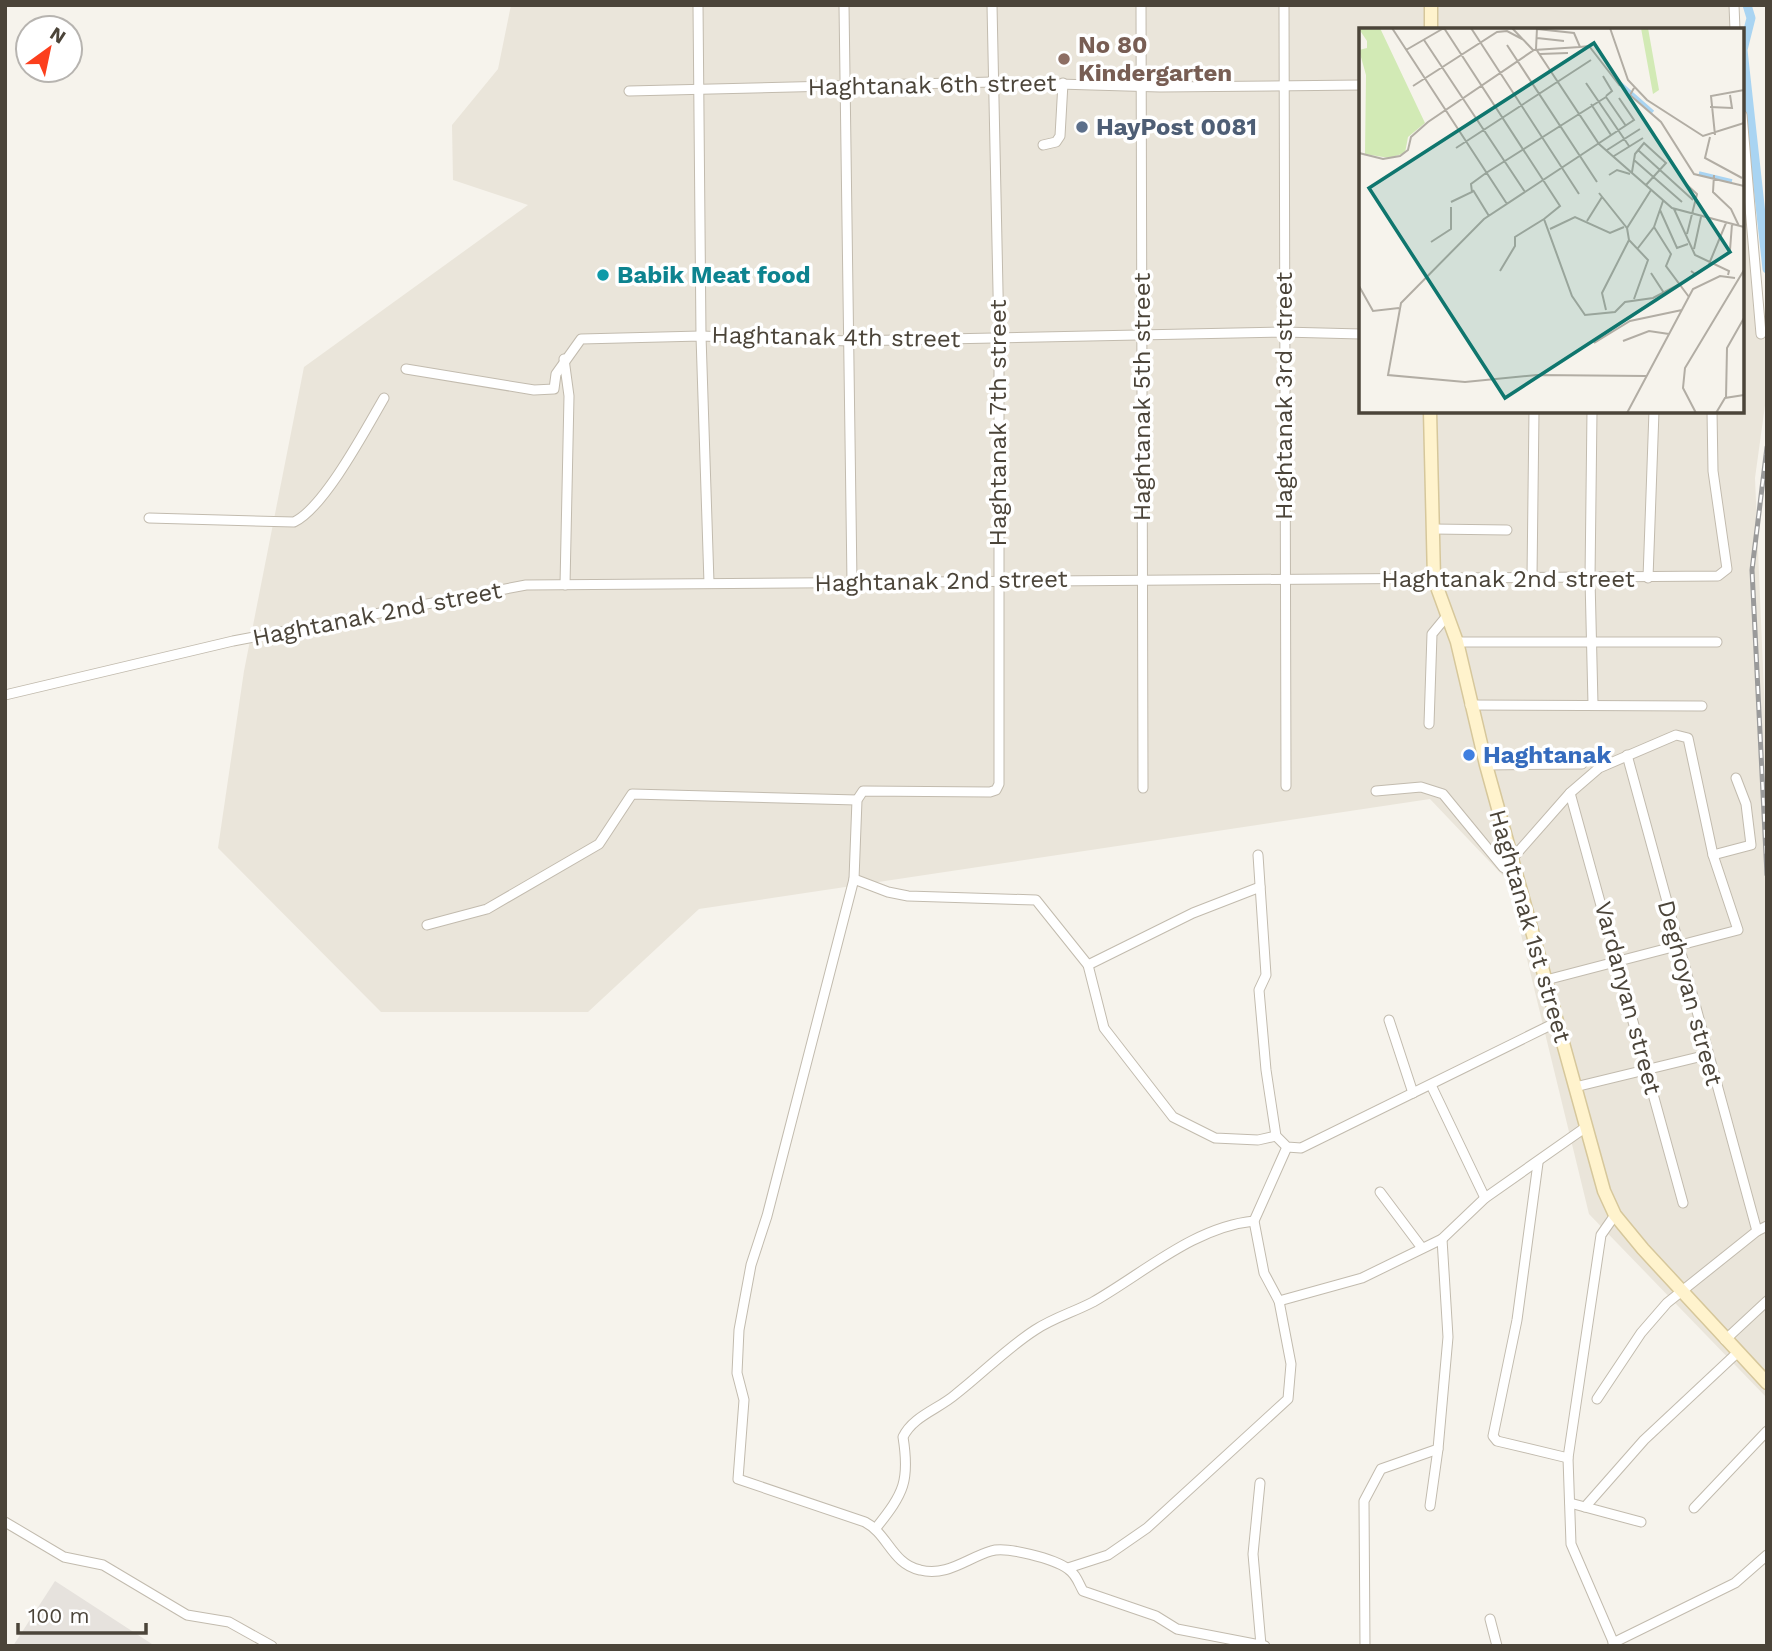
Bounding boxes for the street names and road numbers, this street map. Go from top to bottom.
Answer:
street label: Haghtanak 6th street [807,69,1057,101]
street label: Haghtanak 3rd street [1270,272,1298,520]
street label: Haghtanak 5th street [1128,273,1156,521]
street label: Haghtanak 7th street [984,300,1012,546]
street label: Haghtanak 4th street [711,321,961,353]
street label: Haghtanak 2nd street [814,565,1068,597]
street label: Haghtanak 2nd street [1381,565,1635,593]
street label: Haghtanak 2nd street [250,576,504,652]
street label: Haghtanak 1st street [1483,806,1577,1046]
street label: Deghoyan street [1652,897,1728,1089]
street label: Vardanyan street [1589,899,1667,1097]

